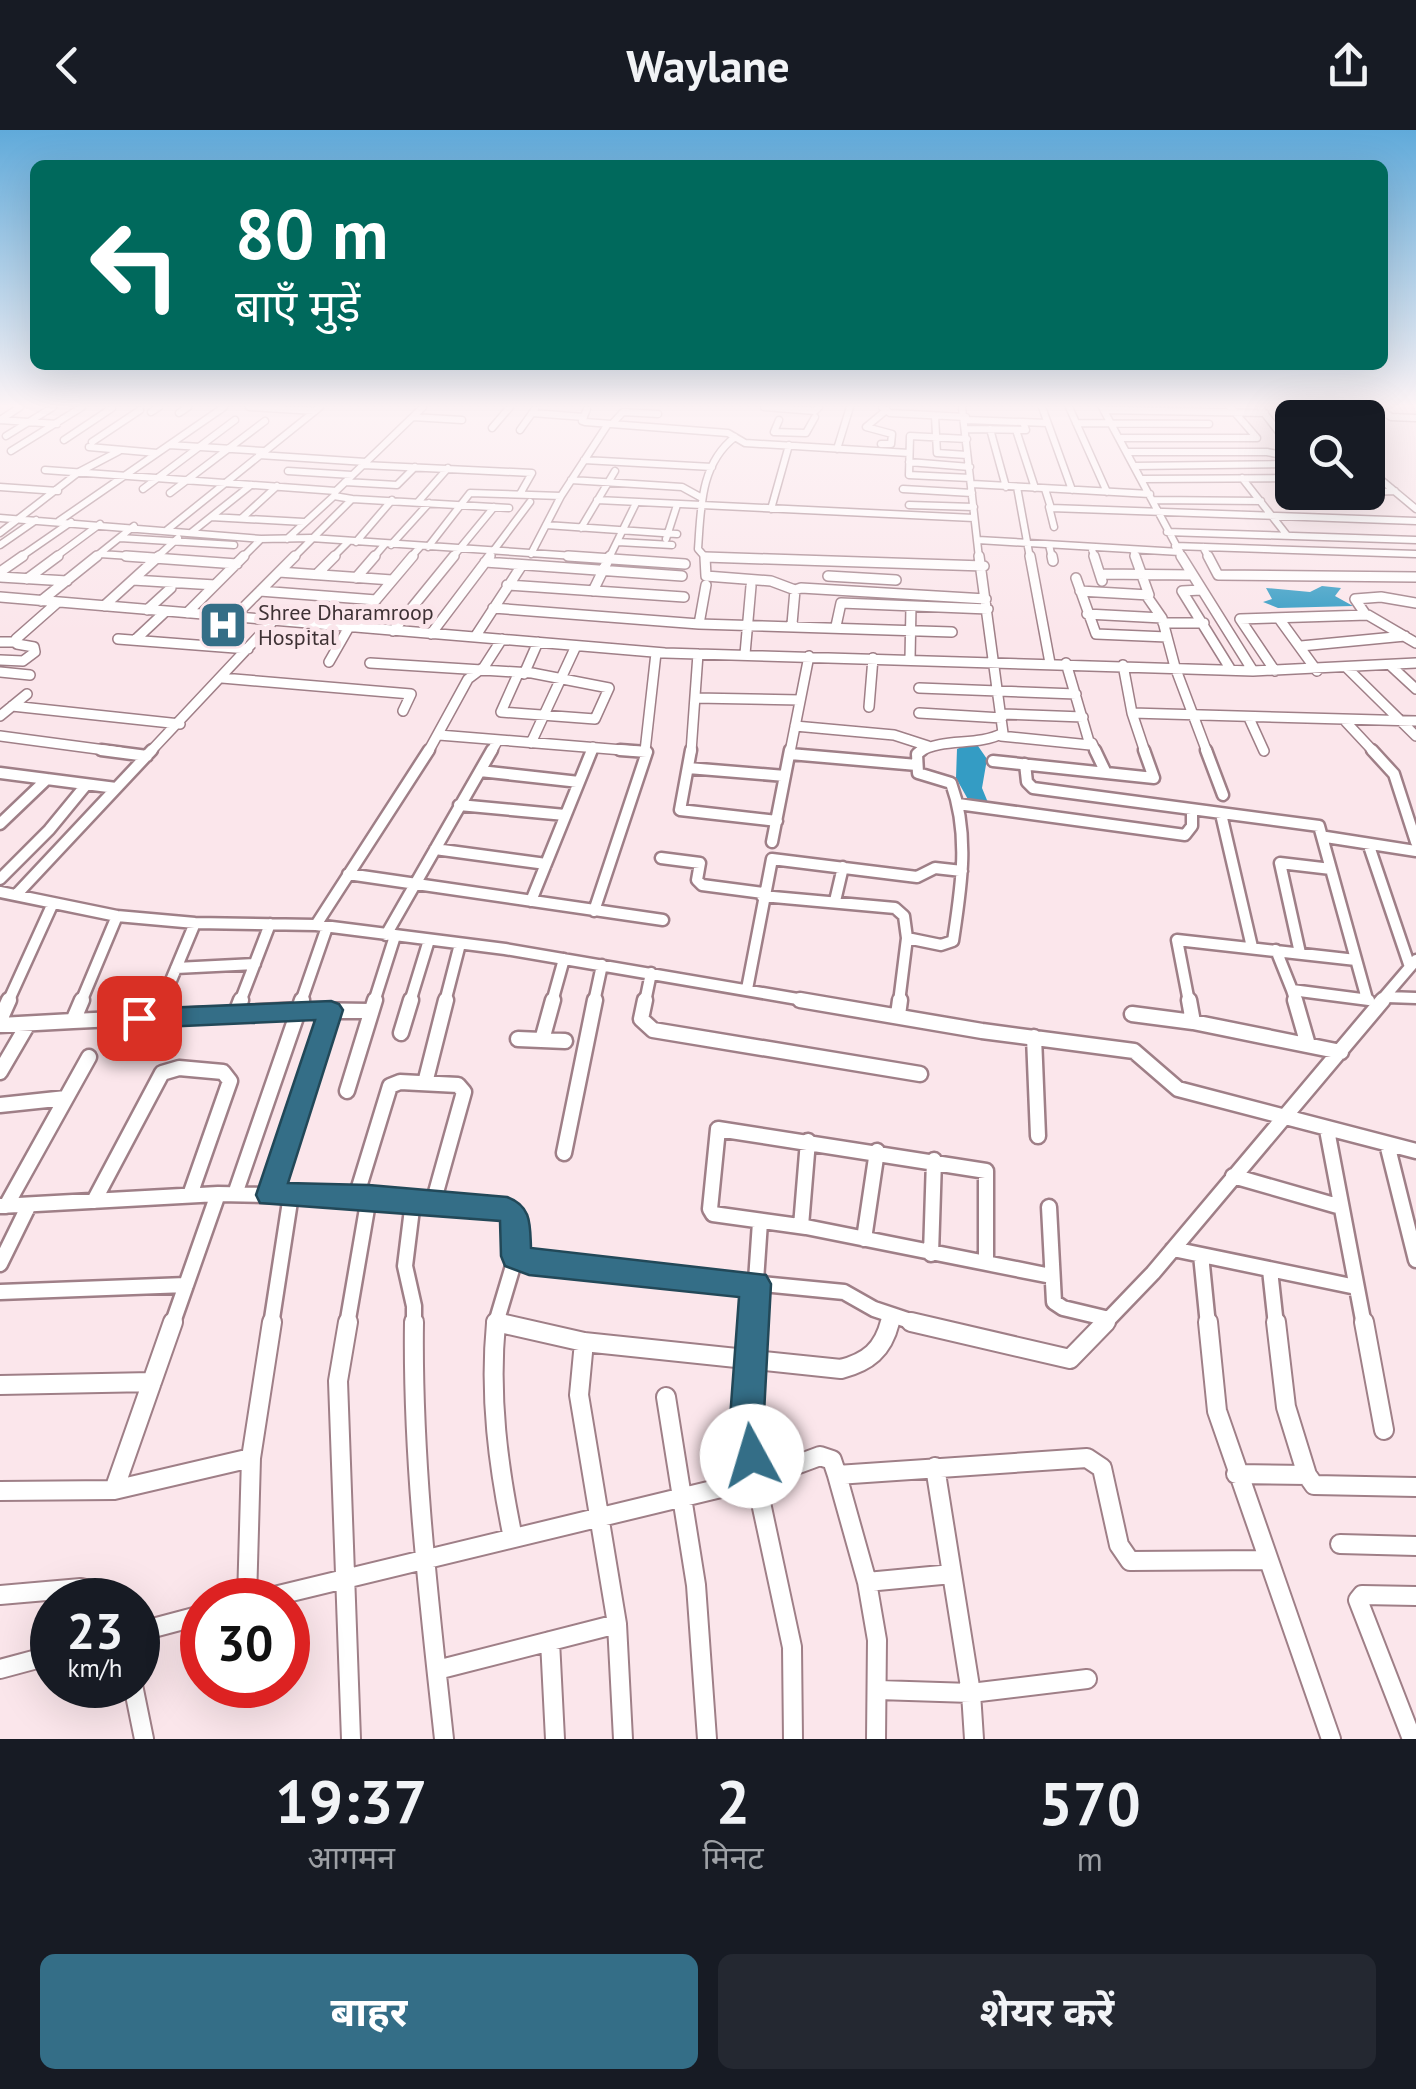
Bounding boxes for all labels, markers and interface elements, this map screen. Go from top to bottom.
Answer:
text: Waylane [626,36,790,94]
icon: back [40,38,95,93]
icon: share [1321,38,1376,93]
text: 80 m [235,188,388,278]
icon: left [70,200,200,330]
text: बाएँ मुड़ें [235,276,360,334]
map controls [1275,400,1385,510]
button: search [1275,400,1385,510]
place label: Shree Dharamroop Hospital [258,598,434,651]
hospital icon: Shree Dharamroop Hospital [197,599,249,651]
pin [97,976,182,1061]
icon: arrive [112,991,167,1046]
position arrow [700,1404,804,1508]
speed limit sign: 30 [180,1578,310,1708]
text: 23 [67,1598,123,1663]
text: km/h [68,1652,122,1684]
text: 19:37 [275,1762,427,1840]
text: 2 [716,1762,750,1840]
text: 570 [1039,1764,1141,1842]
text: आगमन [307,1836,395,1878]
text: मिनट [702,1836,764,1878]
text: m [1077,1838,1103,1880]
button: बाहर [40,1954,698,2069]
button: शेयर करें [718,1954,1376,2069]

